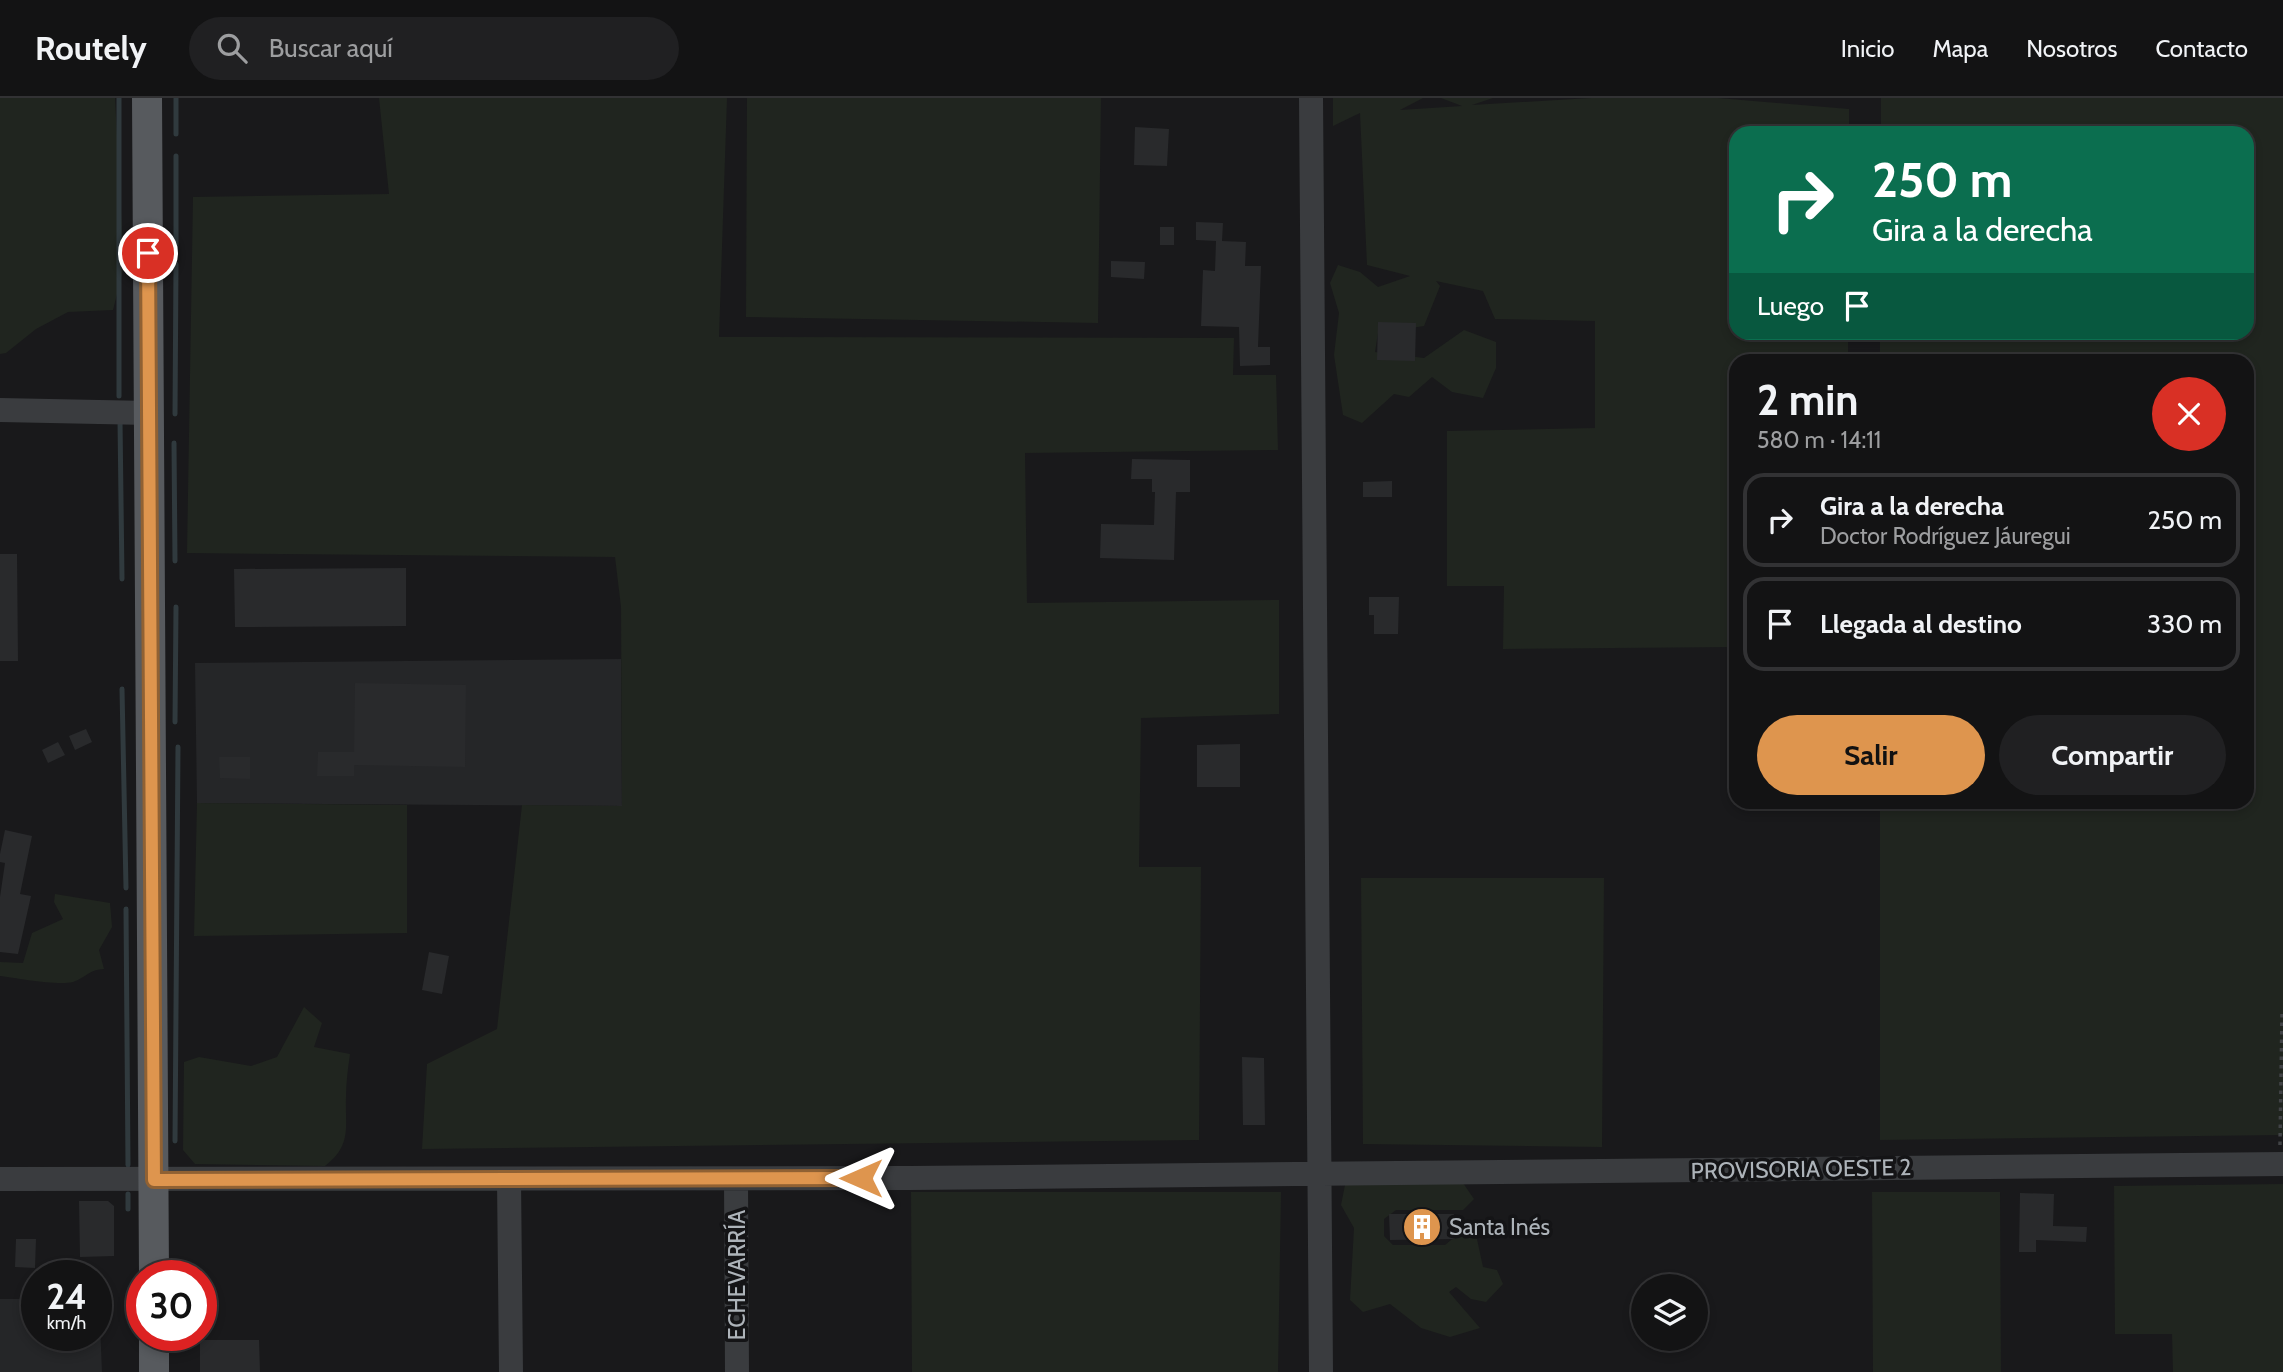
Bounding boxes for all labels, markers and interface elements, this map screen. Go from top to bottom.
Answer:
search box [189,17,679,80]
text: Routely [35,28,147,68]
icon: search [213,29,251,67]
text: Buscar aquí [269,32,393,64]
text: Inicio [1841,34,1894,63]
text: Mapa [1932,34,1988,63]
text: Nosotros [2026,34,2117,63]
text: Contacto [2155,34,2248,63]
text: 250 m [1872,150,2012,209]
icon: right [1757,154,1848,245]
text: Gira a la derecha [1872,210,2093,249]
pin [118,223,178,283]
icon: arrive [129,234,167,272]
icon: arrive [1838,287,1876,325]
text: Luego [1757,290,1824,322]
text: 2 min [1757,374,1858,426]
button: close [2152,377,2226,451]
text: 580 m · 14:11 [1757,426,1881,454]
text: Gira a la derecha [1820,490,2004,522]
icon: right [1761,501,1799,539]
text: 250 m [2148,504,2222,536]
text: Doctor Rodríguez Jáuregui [1820,522,2071,550]
icon: arrive [1761,605,1799,643]
text: Llegada al destino [1820,608,2022,640]
text: 330 m [2147,608,2222,640]
button: Salir [1757,715,1985,795]
button: Compartir [1999,715,2226,795]
position arrow [824,1141,898,1215]
street label: PROVISORIA OESTE 2 [1690,1153,1912,1185]
building icon: Santa Inés [1401,1206,1443,1248]
street label: ECHEVARRÍA [722,1210,751,1340]
place label: Santa Inés [1449,1213,1550,1241]
speed limit sign: 30 [126,1260,217,1351]
map controls [1631,1274,1708,1351]
button: layers [1631,1274,1708,1351]
text: 24 [46,1275,87,1318]
text: km/h [47,1312,86,1334]

